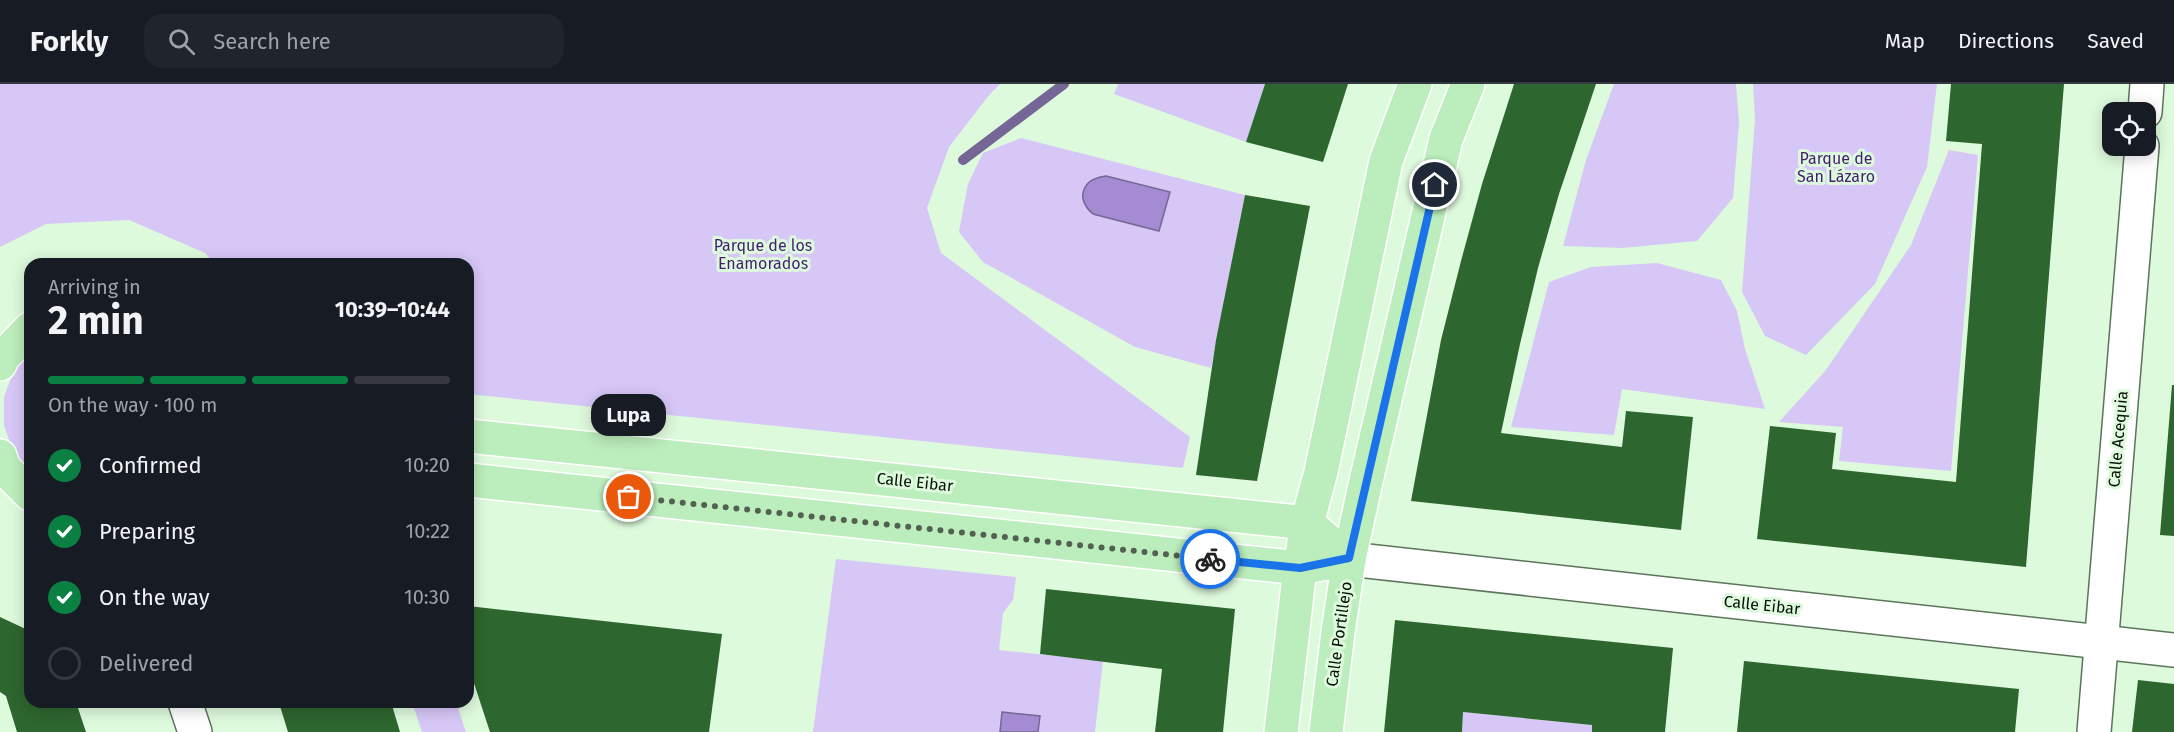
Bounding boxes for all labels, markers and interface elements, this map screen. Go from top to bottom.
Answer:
search box [144,14,564,68]
text: Forkly [30,25,108,58]
icon: search [165,25,198,58]
text: Search here [213,28,331,55]
text: Map [1885,28,1925,54]
text: Directions [1958,28,2054,54]
text: Saved [2087,28,2144,54]
map controls [2102,102,2156,156]
button: locate [2102,102,2156,156]
park label: Parque de San Lázaro [1797,149,1875,186]
pin [1409,159,1460,210]
icon: home [1418,168,1451,201]
park label: Parque de los Enamorados [714,236,812,273]
text: Arriving in [48,275,141,299]
text: 10:39–10:44 [335,296,450,323]
text: 2 min [48,298,144,344]
street label: Calle Acequia [2104,390,2132,488]
text: On the way · 100 m [48,393,217,417]
callout: Lupa [592,395,666,437]
text: Lupa [606,403,651,427]
icon: check [48,449,81,482]
text: Confirmed [99,452,202,479]
text: 10:20 [404,453,450,477]
street label: Calle Eibar [876,469,955,496]
pin [603,471,654,522]
icon: bag [612,480,645,513]
icon: check [48,515,81,548]
text: Preparing [99,518,195,545]
text: 10:22 [406,519,450,543]
courier [1180,529,1240,589]
icon: bike [1194,543,1227,576]
street label: Calle Portillejo [1322,580,1356,688]
icon: check [48,581,81,614]
text: On the way [99,584,210,611]
text: 10:30 [404,585,450,609]
street label: Calle Eibar [1723,592,1802,619]
text: Delivered [99,650,194,677]

